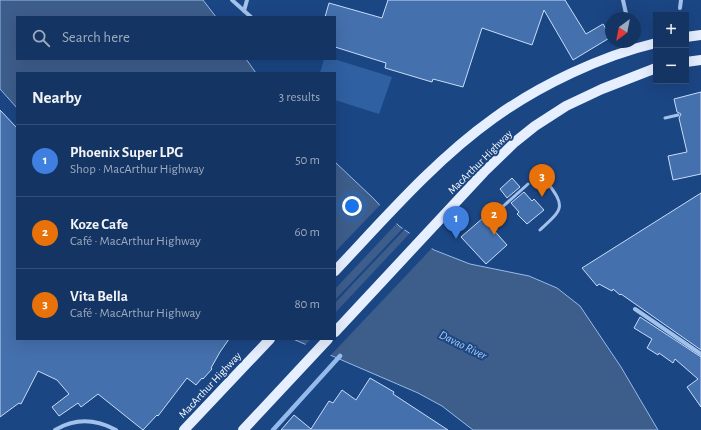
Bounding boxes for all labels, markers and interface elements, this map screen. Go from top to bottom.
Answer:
north arrow [605,12,641,48]
map controls [653,12,689,84]
button: + [653,12,689,48]
search box [16,16,336,60]
icon: search [30,27,52,49]
text: Search here [62,30,130,45]
button: − [653,48,689,84]
text: Nearby [32,89,82,106]
text: 3 results [279,91,320,104]
street label: MacArthur Highway [446,128,514,196]
text: Phoenix Super LPG [70,145,183,160]
text: 1 [43,154,47,167]
text: 50 m [295,154,320,167]
text: Shop · MacArthur Highway [70,163,204,176]
pin: 3 [529,164,555,197]
your location [342,196,362,216]
pin: 2 [481,202,507,235]
pin: 1 [443,206,469,239]
text: Koze Cafe [70,217,128,232]
text: 2 [42,226,48,239]
text: 60 m [294,226,320,239]
text: Café · MacArthur Highway [70,235,201,248]
text: Vita Bella [70,289,128,304]
text: 3 [42,298,48,311]
text: 80 m [294,298,320,311]
text: Café · MacArthur Highway [70,307,201,320]
water label: Davao River [437,328,490,362]
street label: MacArthur Highway [177,350,243,420]

